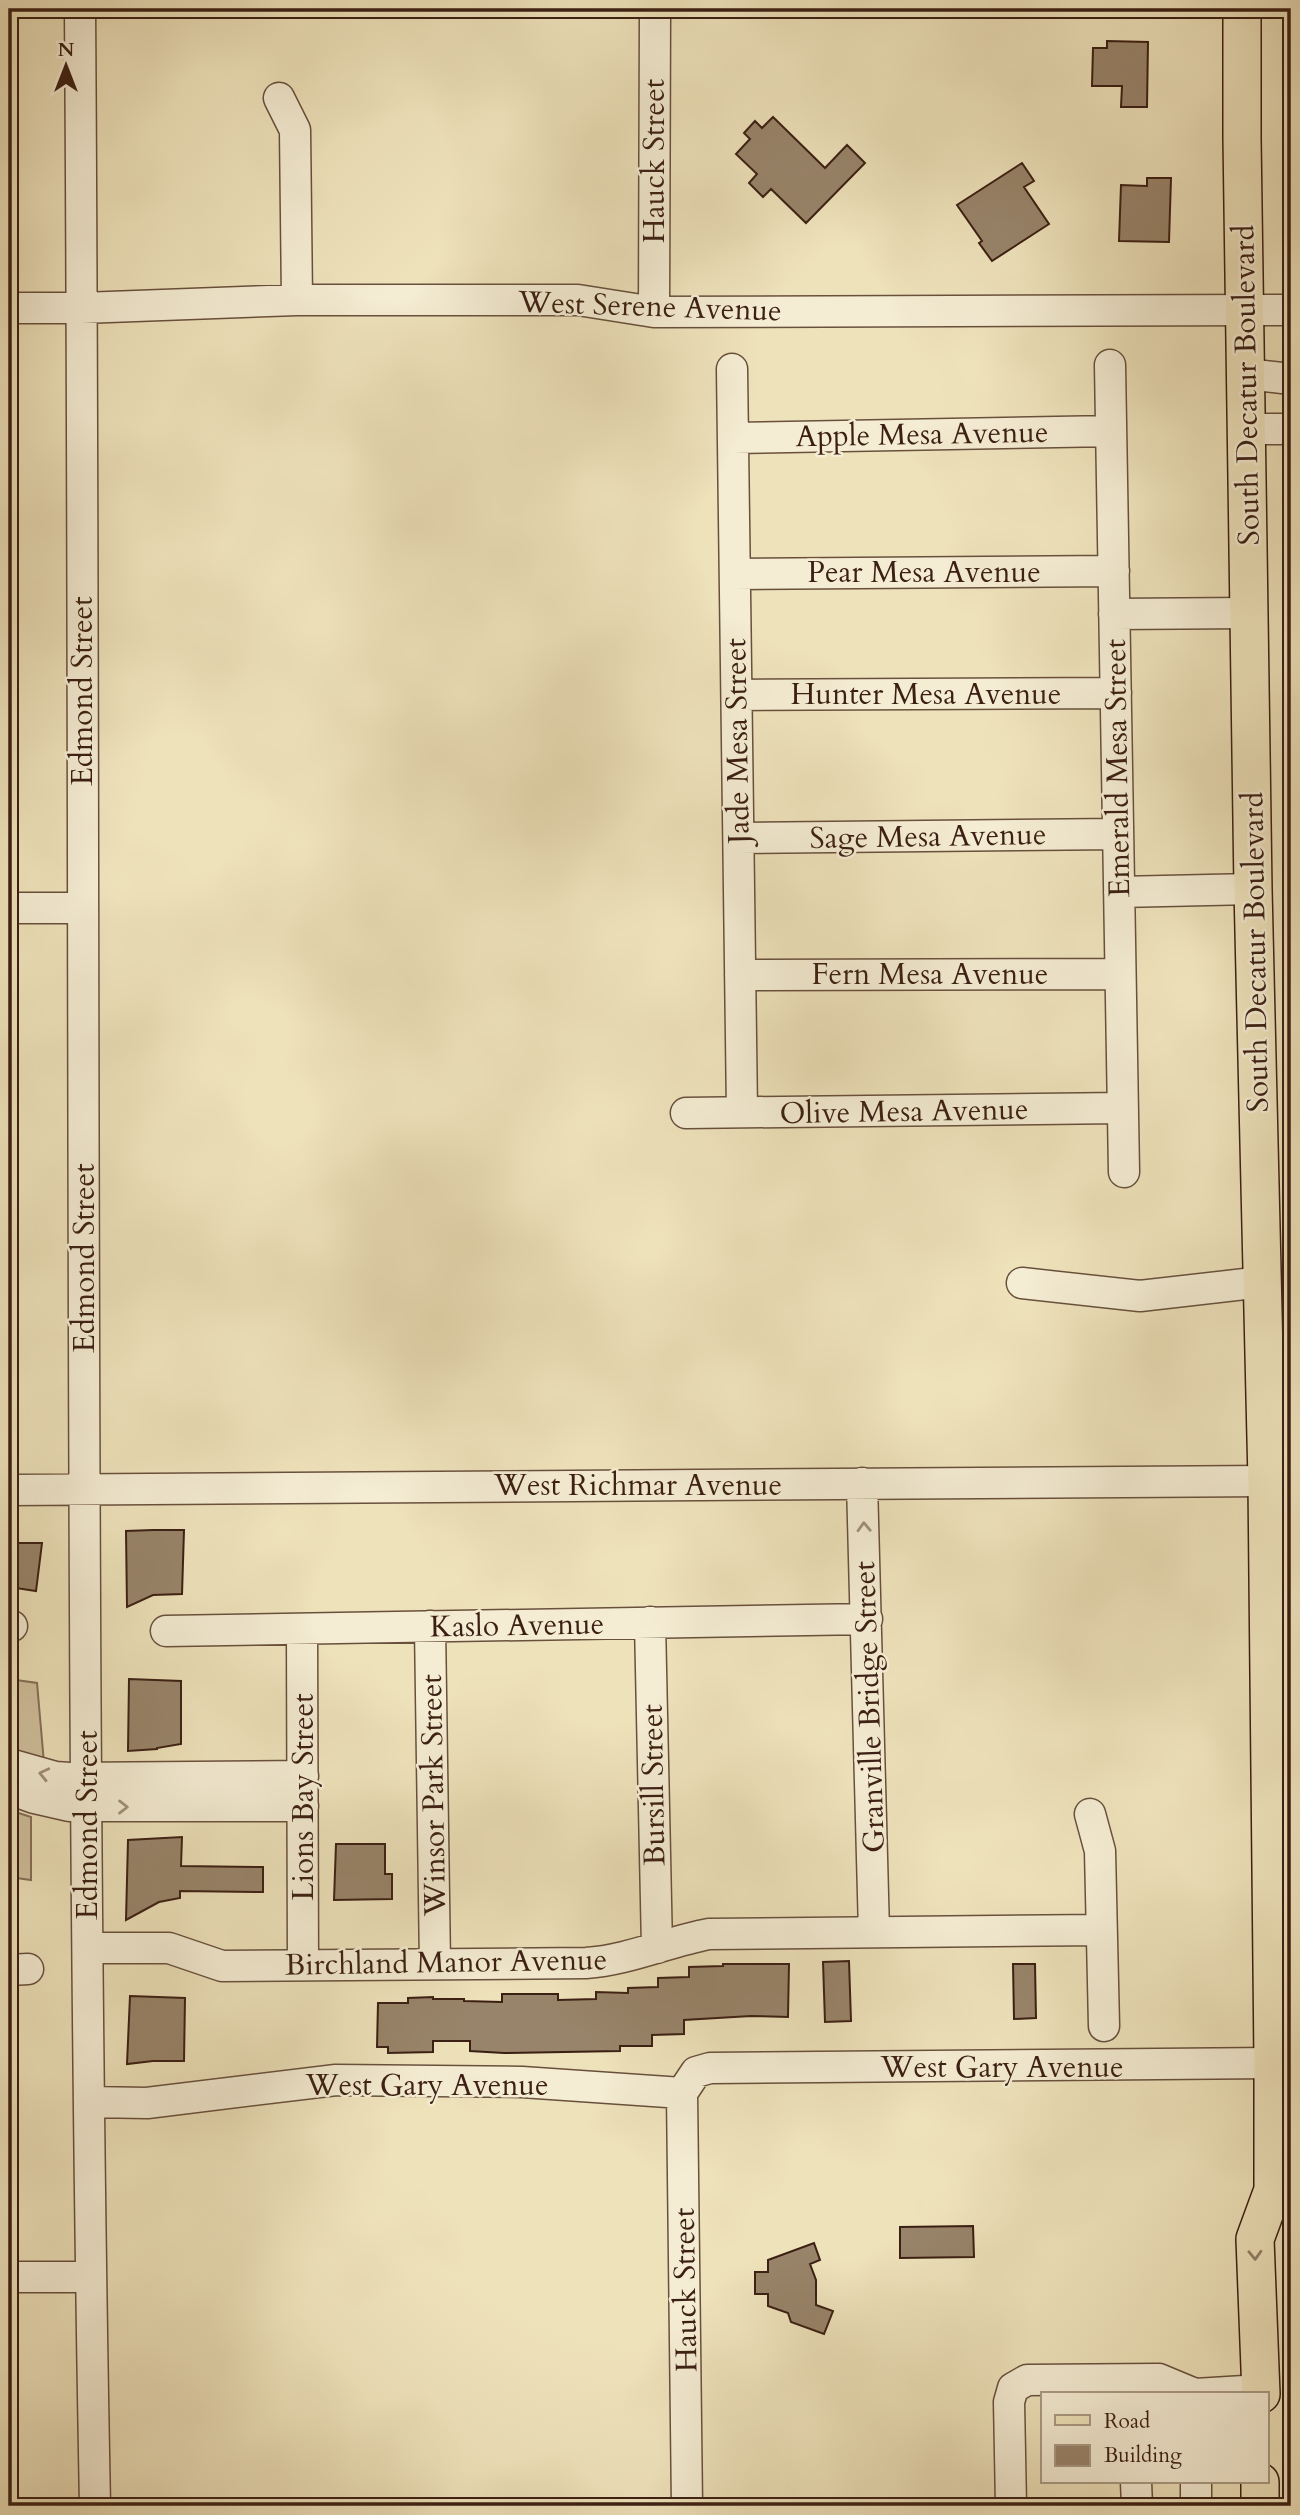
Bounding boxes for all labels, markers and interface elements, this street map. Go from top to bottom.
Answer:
north arrow [32,32,102,102]
text: N [58,37,75,63]
street label: Hauck Street [634,78,675,243]
street label: South Decatur Boulevard [1223,224,1270,546]
street label: West Serene Avenue [517,281,782,332]
street label: Apple Mesa Avenue [795,412,1049,457]
street label: Pear Mesa Avenue [807,552,1041,593]
street label: Edmond Street [62,596,103,786]
street label: Jade Mesa Street [715,637,760,848]
street label: Emerald Mesa Street [1095,638,1140,897]
street label: Hunter Mesa Avenue [791,674,1061,715]
street label: South Decatur Boulevard [1232,791,1279,1113]
street label: Sage Mesa Avenue [809,814,1047,859]
street label: Fern Mesa Avenue [812,954,1048,995]
street label: Olive Mesa Avenue [779,1089,1029,1134]
street label: Edmond Street [64,1163,105,1353]
street label: West Richmar Avenue [493,1465,782,1506]
one-way arrow [856,1521,871,1532]
street label: Granville Bridge Street [844,1560,895,1853]
street label: Kaslo Avenue [429,1603,605,1648]
street label: Winsor Park Street [411,1673,456,1917]
street label: Lions Bay Street [283,1693,324,1901]
street label: Bursill Street [632,1703,675,1866]
street label: Edmond Street [67,1730,108,1920]
one-way arrow [38,1768,50,1782]
one-way arrow [119,1799,129,1815]
street label: Birchland Manor Avenue [284,1939,608,1986]
street label: West Gary Avenue [879,2047,1124,2088]
street label: West Gary Avenue [304,2065,549,2106]
street label: Hauck Street [664,2207,707,2373]
one-way arrow [1248,2249,1263,2260]
legend [1041,2392,1268,2484]
text: Road [1104,2407,1150,2436]
text: Building [1104,2441,1182,2470]

